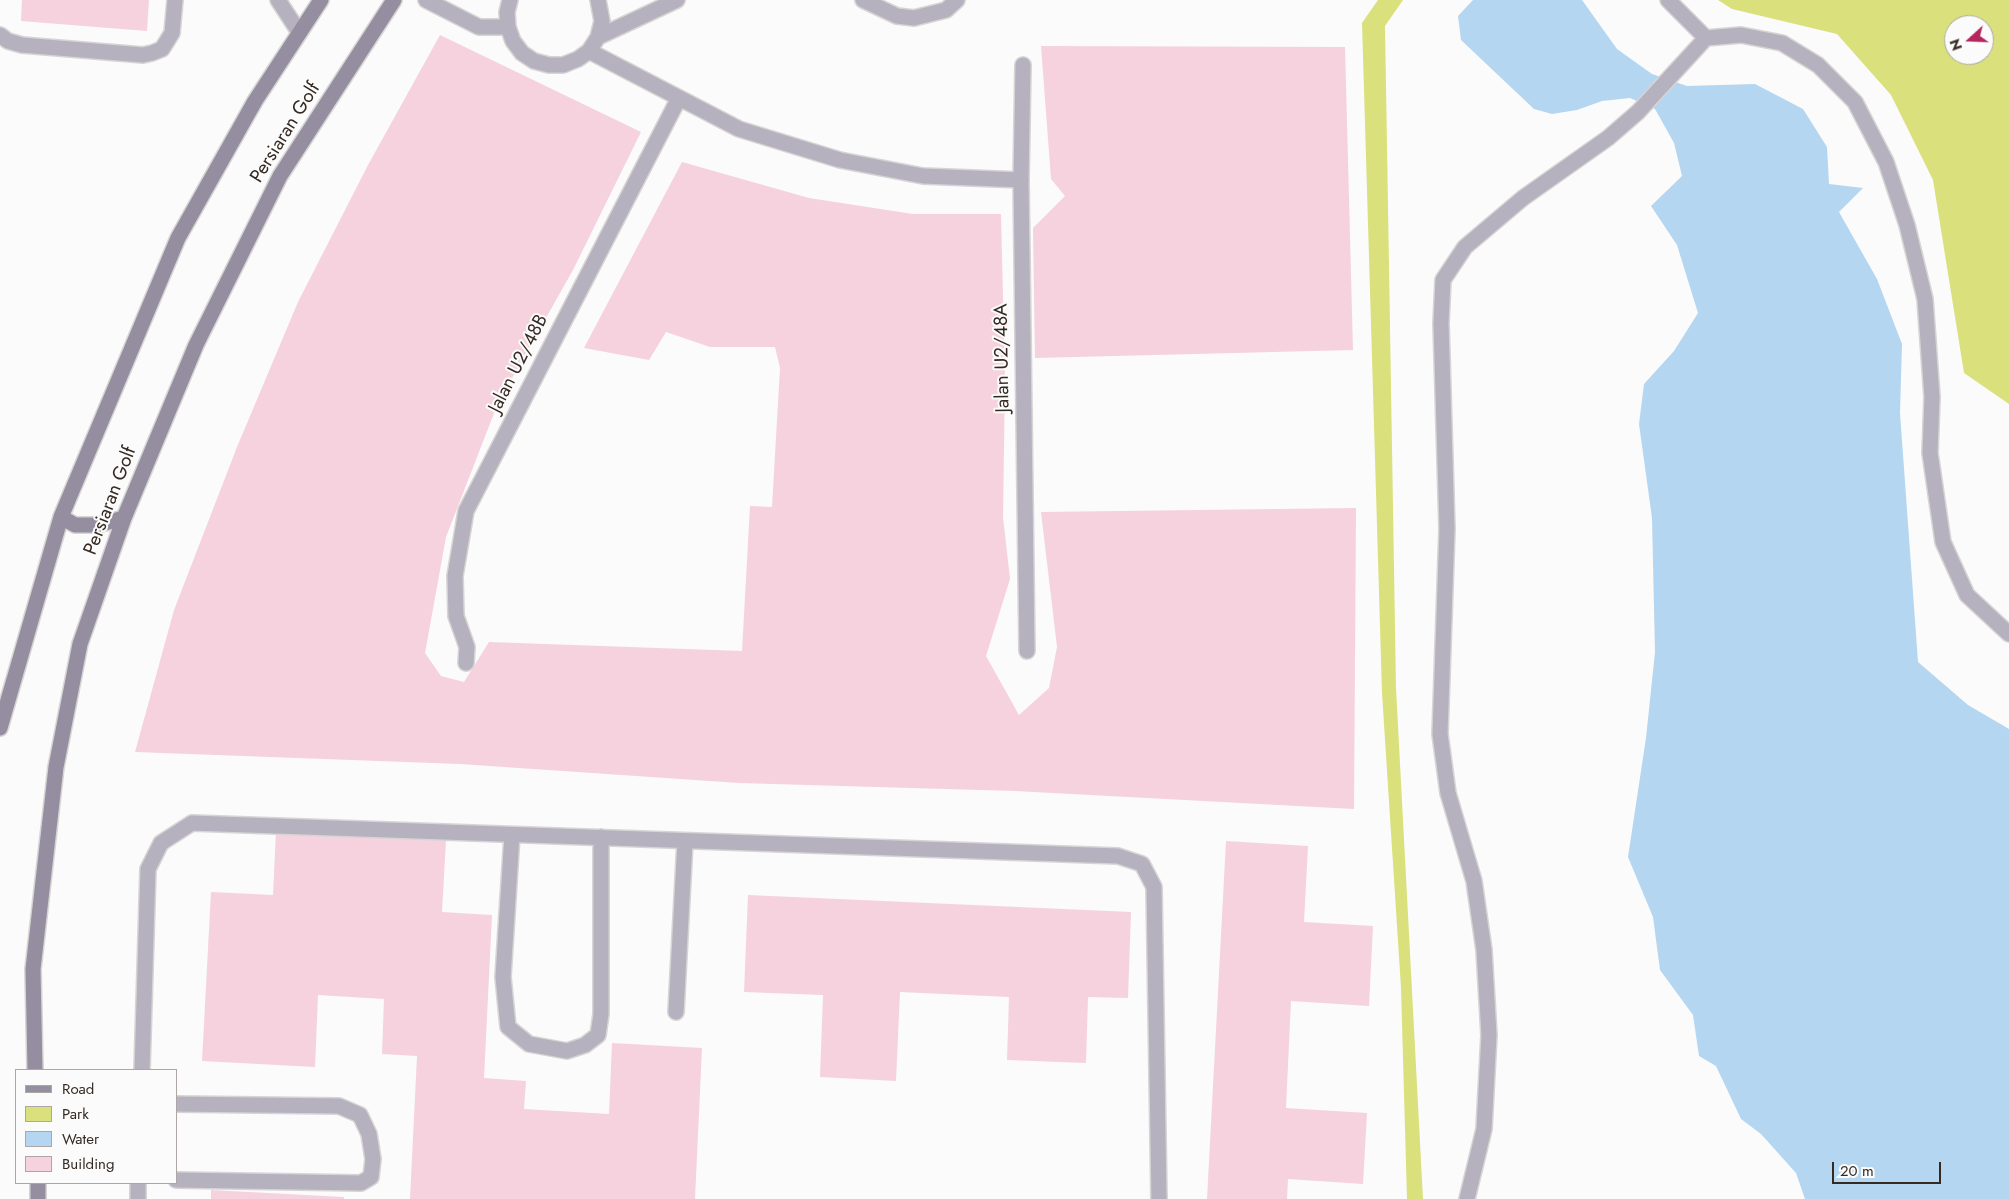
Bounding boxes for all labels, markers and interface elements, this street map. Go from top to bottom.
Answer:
north arrow [1944,15,1994,65]
text: N [1945,36,1967,53]
street label: Persiaran Golf [246,79,326,187]
street label: Jalan U2/48A [991,303,1015,413]
street label: Jalan U2/48B [484,311,554,417]
street label: Persiaran Golf [80,444,142,558]
legend [15,1069,178,1184]
text: Road [62,1078,94,1100]
text: Park [62,1103,89,1125]
text: Water [62,1128,99,1150]
scale bar [1834,1152,1943,1184]
text: Building [62,1153,114,1175]
text: 20 m [1840,1160,1874,1182]

